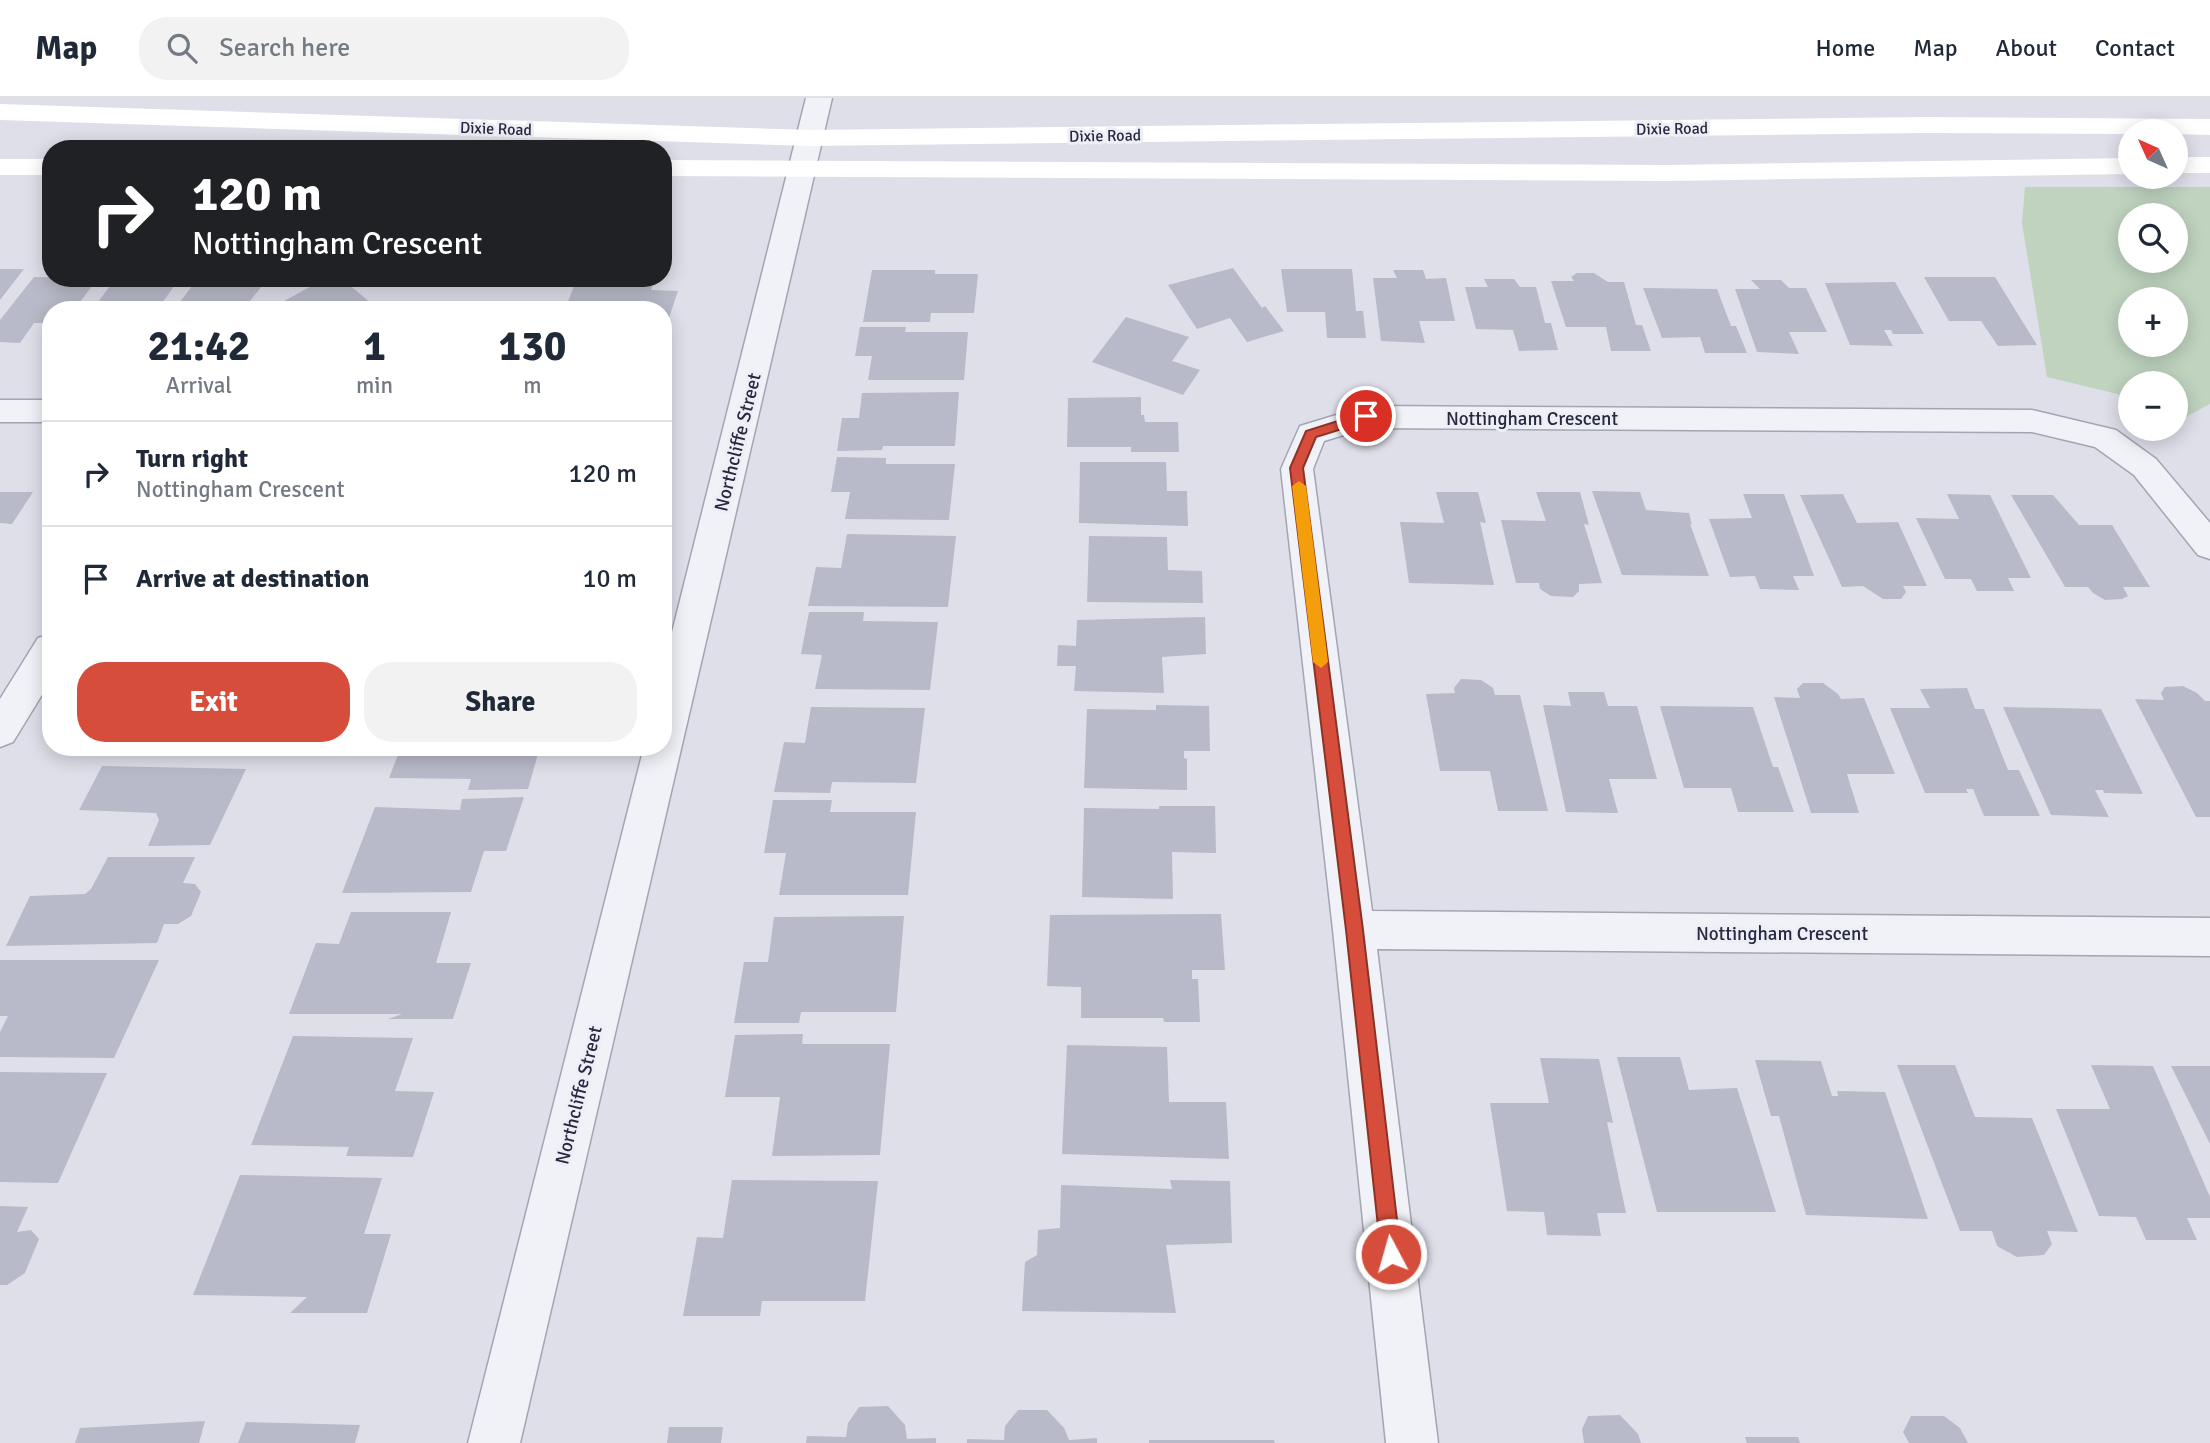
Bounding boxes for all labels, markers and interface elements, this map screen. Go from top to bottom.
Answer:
search box [139,17,629,80]
text: Map [35,28,97,69]
icon: search [163,29,201,67]
text: Search here [219,32,350,64]
text: Home [1815,33,1875,63]
text: Map [1913,33,1958,63]
text: About [1996,33,2057,63]
text: Contact [2095,33,2175,63]
street label: Dixie Road [460,118,532,140]
street label: Dixie Road [1636,118,1708,140]
north arrow [2118,119,2188,189]
map controls [2118,119,2188,441]
street label: Dixie Road [1069,125,1141,147]
text: 120 m [192,164,322,224]
icon: right [77,168,168,259]
button: search [2118,203,2188,273]
text: Nottingham Crescent [192,224,482,263]
button: + [2118,287,2188,357]
text: 21:42 [147,321,251,372]
text: 1 [363,321,386,372]
text: 130 [498,321,567,372]
street label: Northcliffe Street [709,370,767,514]
text: Arrival [166,371,232,400]
text: min [356,371,393,400]
text: m [523,371,542,400]
button: − [2118,371,2188,441]
pin [1336,386,1396,446]
icon: arrive [1347,397,1385,435]
street label: Nottingham Crescent [1446,407,1618,431]
text: Turn right [136,443,248,475]
icon: right [77,455,115,493]
text: 120 m [568,458,637,490]
text: Nottingham Crescent [136,475,345,504]
icon: arrive [77,560,115,598]
text: Arrive at destination [136,563,369,595]
text: 10 m [582,563,637,595]
button: Exit [77,662,350,742]
button: Share [364,662,637,742]
street label: Nottingham Crescent [1696,922,1868,946]
street label: Northcliffe Street [550,1023,608,1167]
position arrow [1354,1217,1428,1291]

